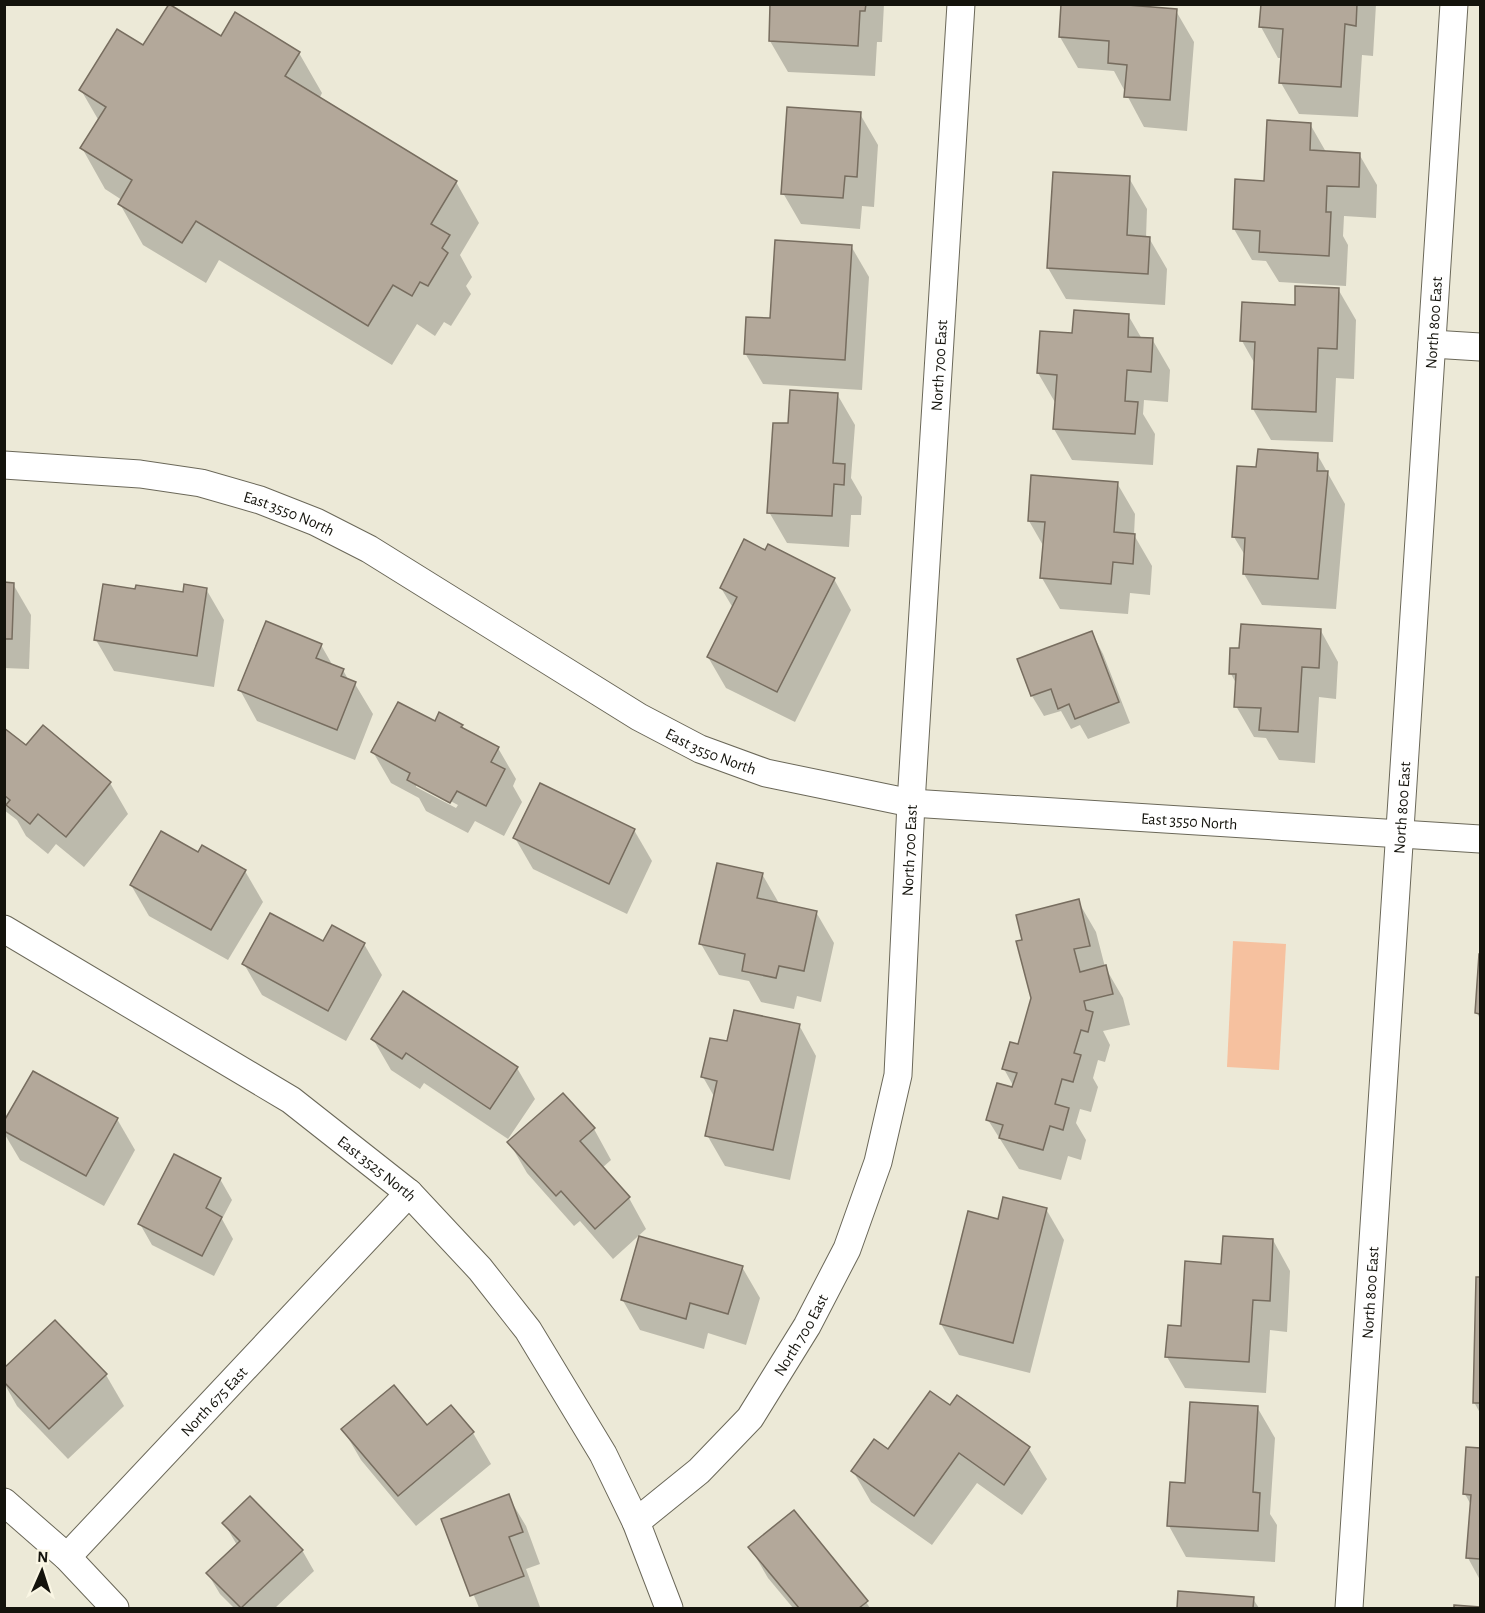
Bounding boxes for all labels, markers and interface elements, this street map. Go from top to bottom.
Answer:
street label: North 800 East [1423,276,1445,370]
street label: North 700 East [929,319,950,412]
street label: East 3550 North [242,489,337,539]
street label: East 3550 North [663,726,758,778]
street label: North 800 East [1391,761,1413,854]
street label: North 700 East [900,804,920,897]
street label: East 3550 North [1141,811,1238,833]
street label: East 3525 North [334,1133,419,1205]
street label: North 800 East [1360,1246,1382,1339]
street label: North 700 East [771,1292,831,1379]
street label: North 675 East [178,1364,251,1440]
north arrow [12,1541,72,1601]
text: N [37,1549,49,1565]

